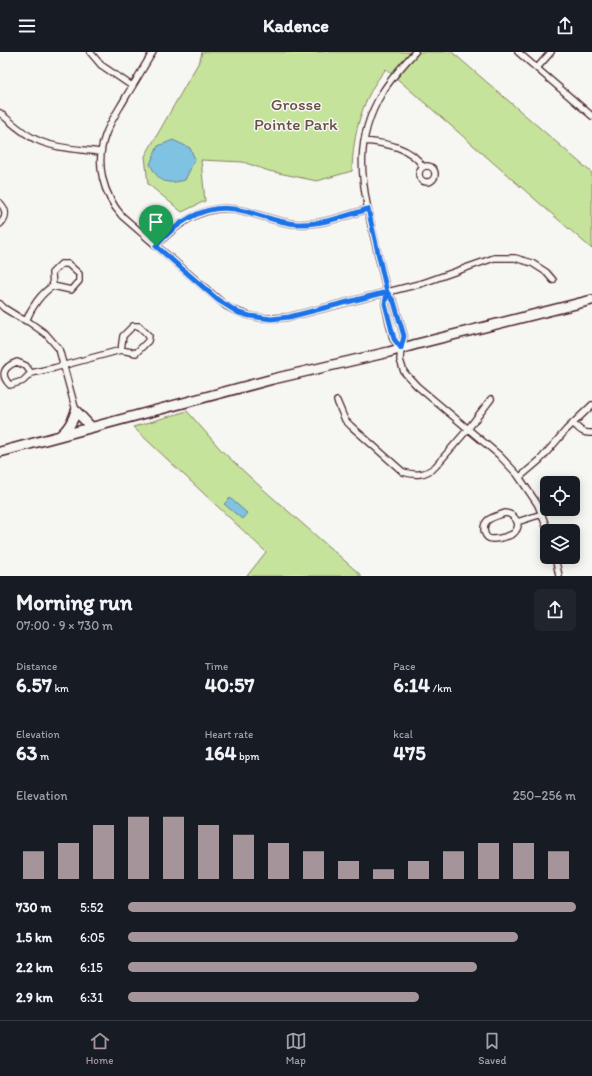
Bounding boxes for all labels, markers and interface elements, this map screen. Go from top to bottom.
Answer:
icon: menu [16,15,38,37]
text: Kadence [263,15,329,37]
icon: share [554,15,576,37]
park label: Grosse Pointe Park [254,94,338,134]
pin [139,205,173,246]
icon: arrive [145,211,167,233]
map controls [540,476,580,564]
button: locate [540,476,580,516]
button: layers [540,524,580,564]
text: Morning run [16,589,132,616]
button: share [534,589,576,631]
text: 07:00 · 9 × 730 m [16,618,113,633]
text: Distance [16,660,57,673]
text: Time [205,660,228,673]
text: Pace [393,660,415,673]
text: 6.57 [16,673,52,697]
text: 40:57 [205,673,254,697]
text: 6:14 [393,673,430,697]
text: km [52,682,69,695]
text: /km [430,682,452,695]
text: Elevation [16,728,60,741]
text: Heart rate [205,728,253,741]
text: kcal [393,728,413,741]
text: 63 [16,741,37,765]
text: 164 [205,741,237,765]
text: 475 [393,741,426,765]
text: m [37,750,49,763]
text: bpm [237,750,259,763]
text: Elevation [16,788,68,803]
text: 250–256 m [513,788,576,803]
text: 730 m [16,900,51,915]
text: 5:52 [80,900,104,915]
text: 1.5 km [16,930,52,945]
text: 6:05 [80,930,105,945]
text: 2.2 km [16,960,53,975]
text: 6:15 [80,960,103,975]
text: 2.9 km [16,990,53,1005]
text: 6:31 [80,990,103,1005]
tab: Home [86,1030,113,1067]
tab: Map [285,1030,307,1067]
tab: Saved [478,1030,506,1067]

